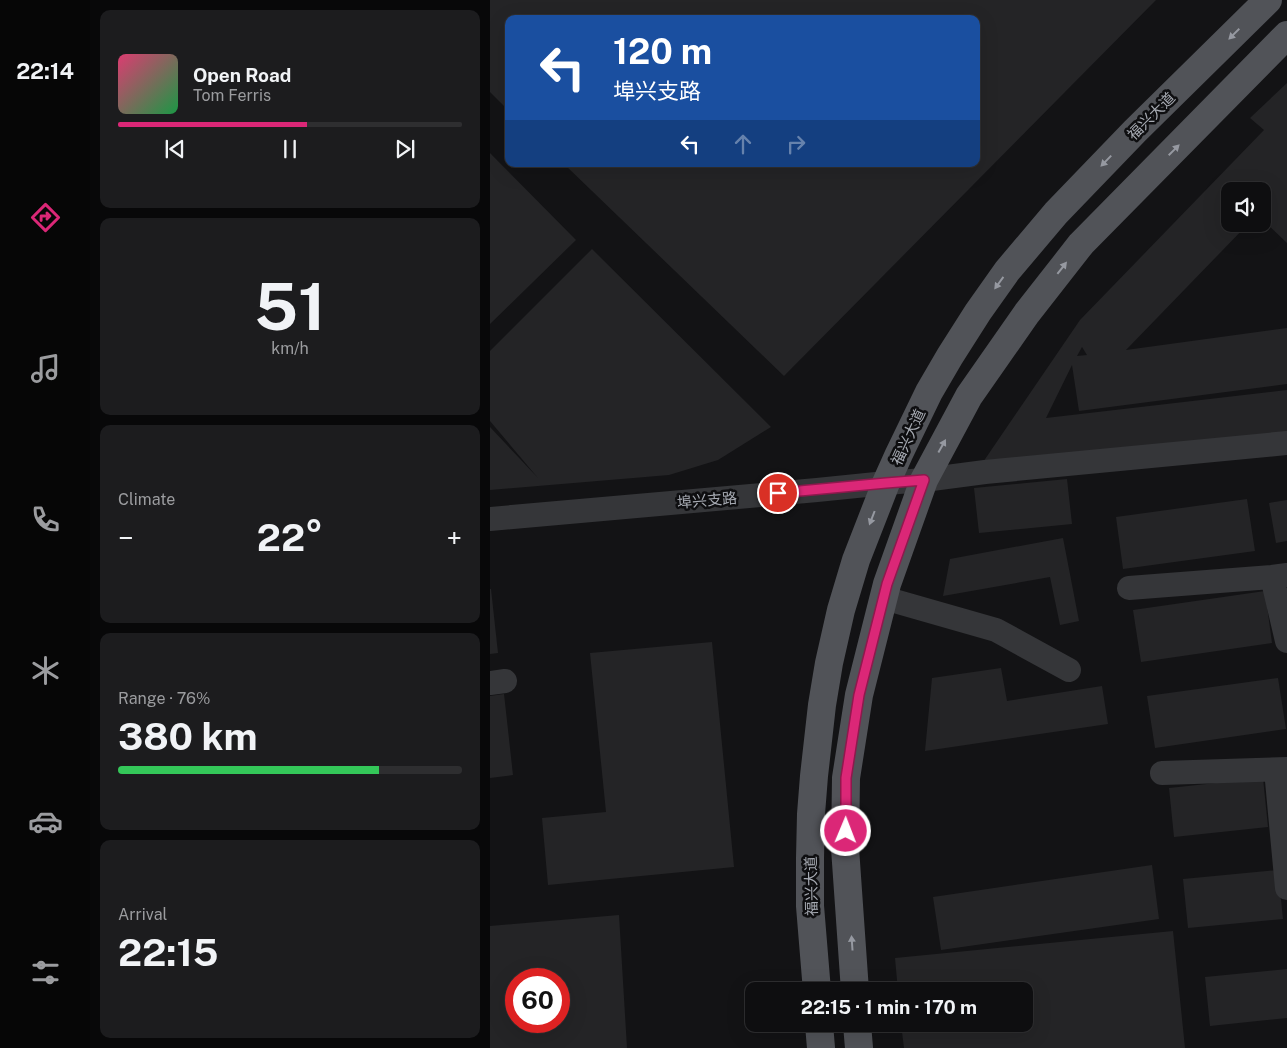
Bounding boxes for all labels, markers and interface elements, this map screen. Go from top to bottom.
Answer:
one-way arrow [1228,28,1240,40]
text: 120 m [613,31,712,72]
icon: left [530,35,595,100]
text: 22:14 [16,58,74,84]
text: Open Road [193,64,291,86]
text: 埠兴支路 [613,78,701,104]
text: Tom Ferris [193,86,271,105]
street label: 福兴大道 [1124,89,1178,143]
icon: left [676,130,704,158]
icon: ahead [729,130,757,158]
icon: right [782,130,810,158]
icon: previous [161,135,189,163]
icon: pause [276,135,304,163]
icon: next [391,135,419,163]
one-way arrow [1168,144,1180,156]
one-way arrow [1100,155,1112,167]
map controls [1221,182,1271,232]
button: sound [1221,182,1271,232]
icon: directions [28,200,63,235]
one-way arrow [1057,262,1068,275]
text: 51 [254,268,326,345]
one-way arrow [994,276,1004,290]
text: km/h [271,339,309,358]
icon: music [28,351,63,386]
street label: 福兴大道 [888,406,928,468]
one-way arrow [938,439,947,453]
pin [757,472,799,514]
icon: arrive [764,479,792,507]
street label: 埠兴支路 [676,489,738,511]
text: Climate [118,490,175,509]
icon: phone [28,502,63,537]
one-way arrow [868,511,876,525]
text: 22° [257,515,323,560]
text: − [118,521,134,554]
text: + [446,521,462,554]
icon: climate [28,653,63,688]
text: Range · 76% [118,689,210,708]
text: 380 km [118,714,258,759]
icon: car [28,804,63,839]
position arrow [819,804,871,856]
street label: 福兴大道 [802,856,820,916]
text: Arrival [118,905,167,924]
text: 22:15 [118,930,218,975]
one-way arrow [847,934,855,950]
icon: filters [28,955,63,990]
speed limit sign: 60 [505,968,570,1033]
text: 22:15 · 1 min · 170 m [801,996,977,1018]

